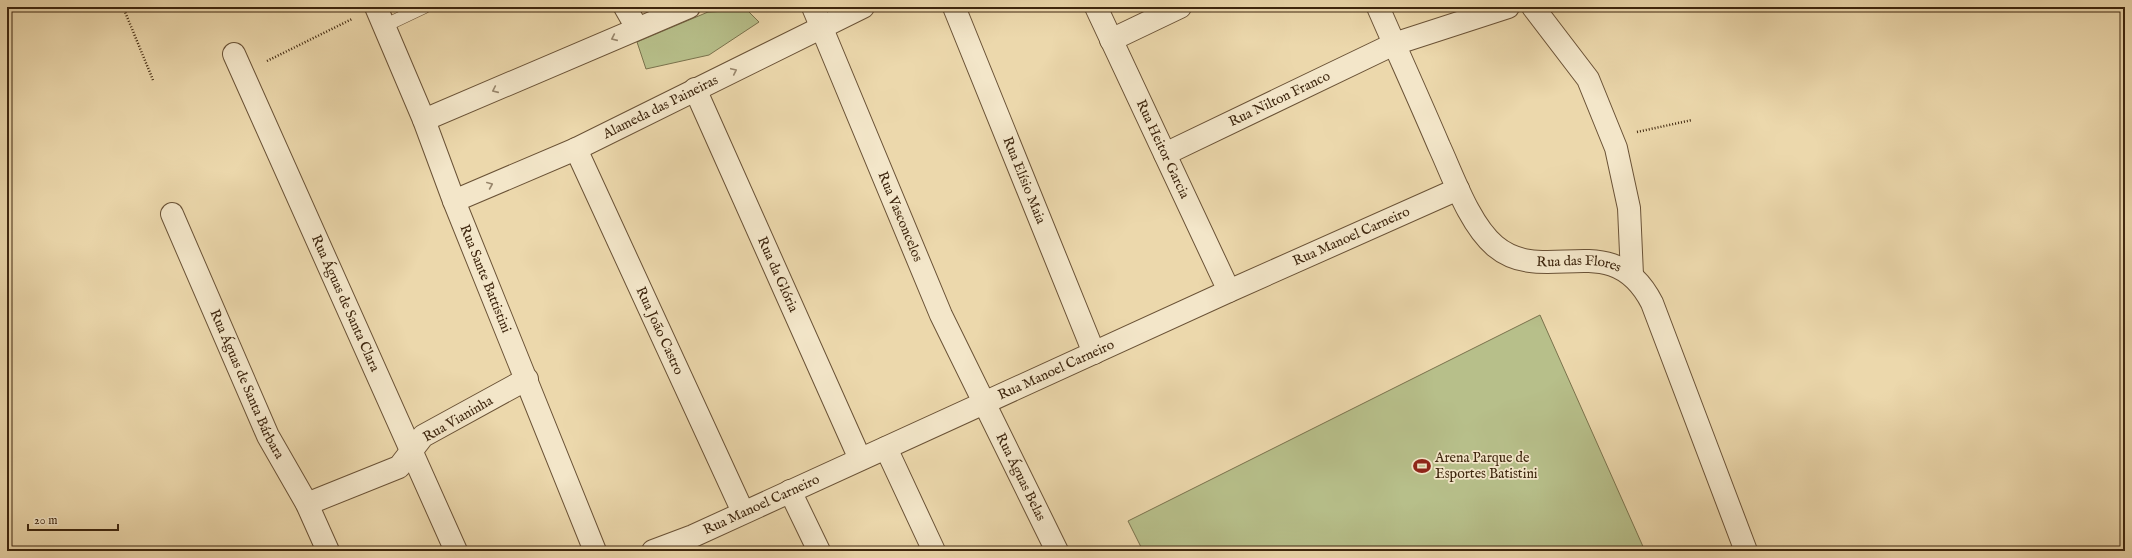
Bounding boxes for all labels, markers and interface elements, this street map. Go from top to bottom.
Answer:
one-way arrow [610,33,618,41]
street label: Rua Nilton Franco [1226,67,1334,131]
one-way arrow [730,68,738,76]
street label: Alameda das Paineiras [599,71,721,144]
one-way arrow [491,85,499,93]
street label: Rua Heitor Garcia [1132,97,1194,203]
street label: Rua Elísio Maia [998,134,1050,227]
street label: Rua Vasconcelos [873,169,927,264]
one-way arrow [487,182,494,190]
street label: Rua Manoel Carneiro [1290,202,1413,270]
street label: Rua Sante Battistini [455,222,515,336]
street label: Rua Águas de Santa Clara [307,232,384,375]
street label: Rua da Glória [753,234,803,316]
street label: Rua das Flores [1536,252,1624,277]
street label: Rua João Castro [632,284,688,378]
street label: Rua Águas de Santa Bárbara [205,307,289,463]
street label: Rua Manoel Carneiro [995,335,1118,404]
street label: Rua Vianinha [420,391,497,446]
street label: Rua Águas Belas [991,430,1050,524]
place label: Arena Parque de Esportes Batistini [1434,449,1538,483]
sports icon: Arena Parque de Esportes Batistini [1412,456,1432,476]
street label: Rua Manoel Carneiro [700,470,823,539]
scale bar [28,506,118,532]
text: 20 m [34,513,57,528]

